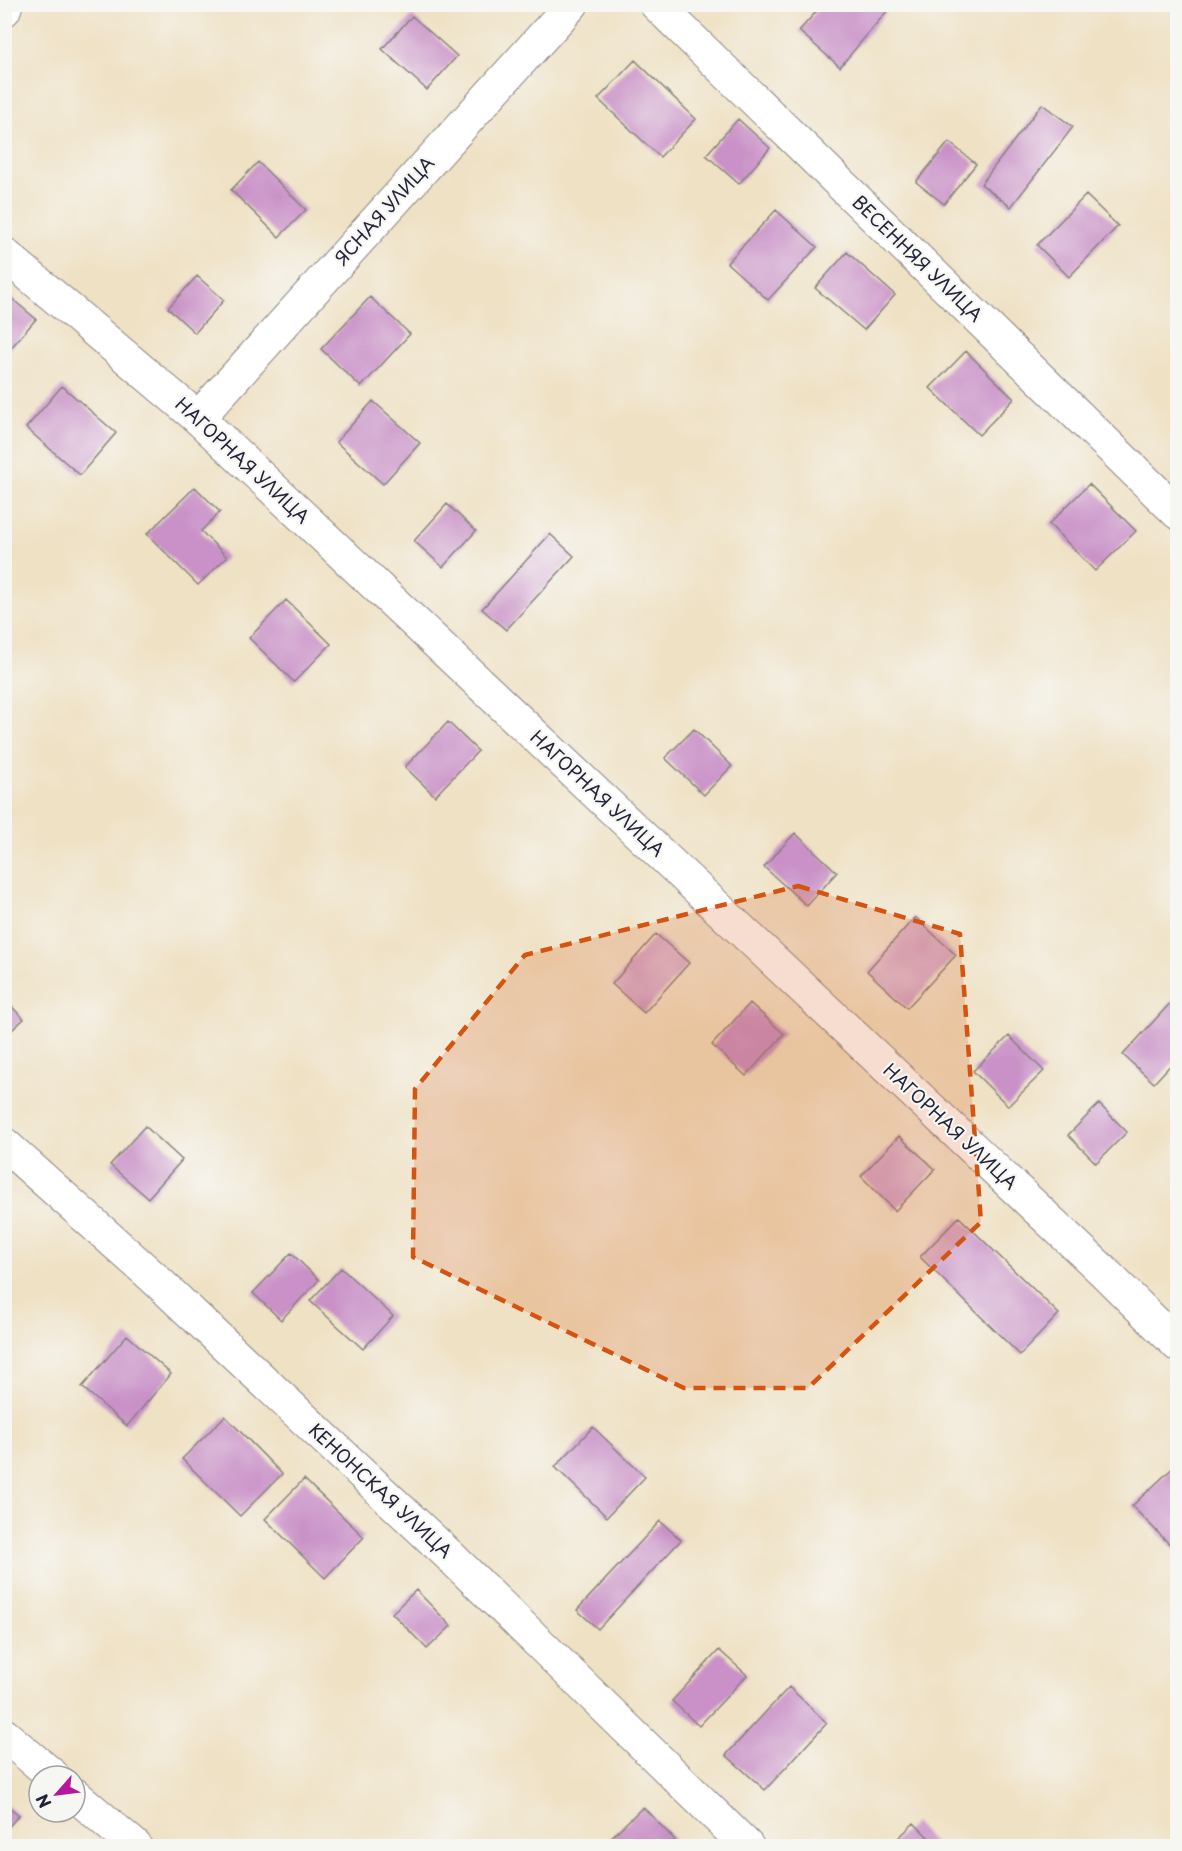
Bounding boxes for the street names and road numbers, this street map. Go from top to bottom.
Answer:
street label: ЯСНАЯ УЛИЦА [328,150,440,270]
street label: ВЕСЕННЯЯ УЛИЦА [847,188,989,328]
street label: НАГОРНАЯ УЛИЦА [170,390,316,529]
street label: НАГОРНАЯ УЛИЦА [525,723,671,862]
street label: НАГОРНАЯ УЛИЦА [878,1056,1024,1195]
street label: КЕНОНСКАЯ УЛИЦА [303,1416,459,1564]

